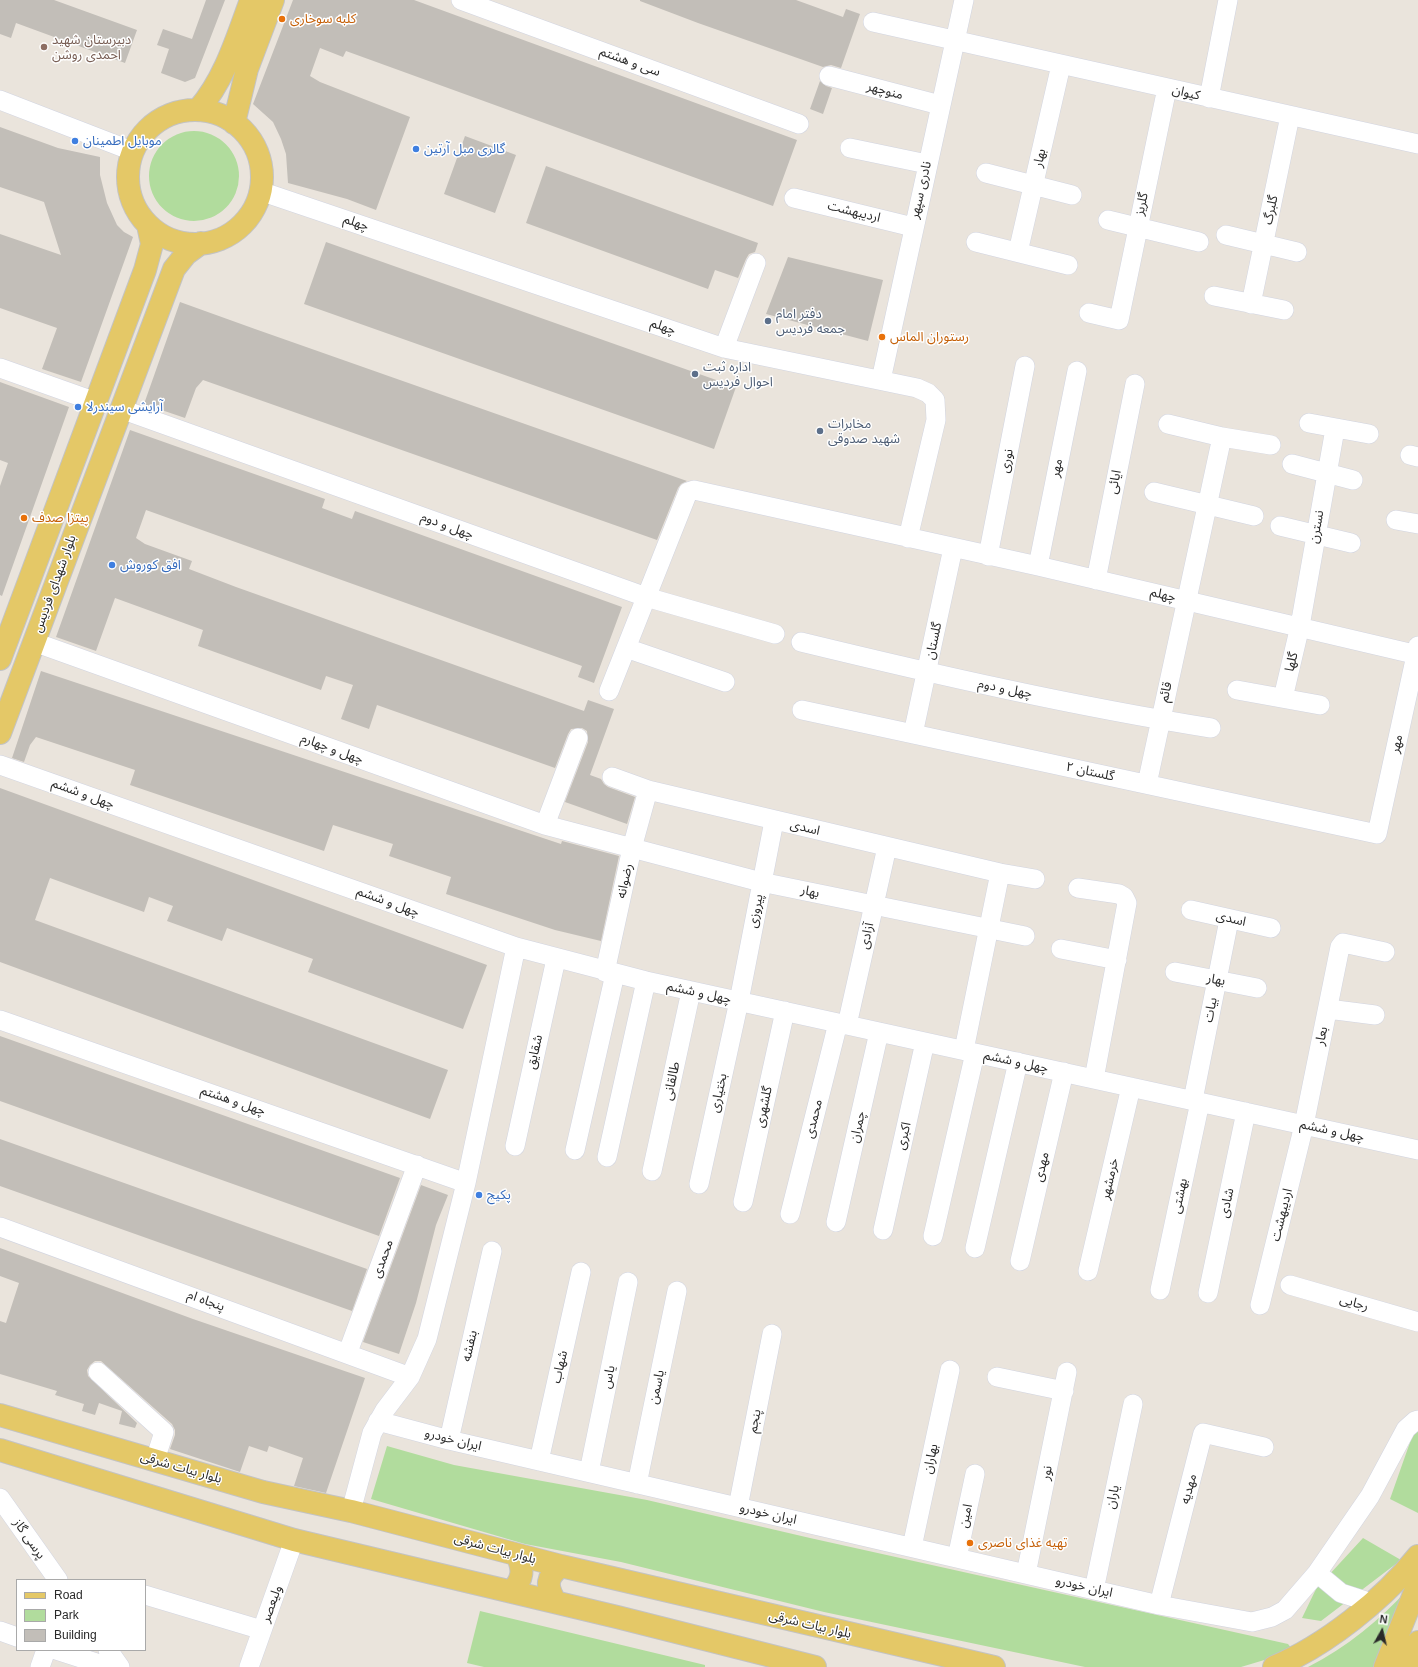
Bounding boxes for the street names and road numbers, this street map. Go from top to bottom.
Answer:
street label: سی و هشتم [598,44,662,80]
street label: منوچهر [865,79,905,103]
street label: کیوان [1170,82,1202,104]
street label: بهار [1030,147,1050,169]
street label: نادری سپهر [907,160,935,220]
street label: گلریز [1132,191,1152,217]
street label: گلبرگ [1260,194,1282,226]
street label: اردیبهشت [826,198,882,226]
street label: چهلم [341,211,371,235]
street label: چهلم [648,315,678,339]
street label: نوری [997,448,1017,474]
street label: مهر [1048,457,1066,479]
street label: ایائی [1105,469,1125,495]
street label: چهل و دوم [418,509,476,543]
street label: نسترن [1306,509,1328,545]
street label: بلوار شهدای فردیس [30,533,80,635]
street label: چهلم [1149,585,1177,605]
street label: گلستان [922,621,946,661]
street label: گلها [1282,651,1302,673]
street label: چهل و دوم [976,676,1034,702]
street label: قائم [1156,680,1176,704]
street label: چهل و چهارم [299,730,365,768]
street label: مهر [1387,733,1407,755]
street label: گلستان ۲ [1064,759,1116,785]
street label: چهل و ششم [50,775,116,813]
street label: اسدی [789,817,821,839]
street label: رضوانه [614,862,636,900]
street label: بهار [799,882,821,902]
street label: چهل و ششم [355,883,421,921]
street label: پیروزی [745,893,767,929]
street label: اسدی [1215,908,1247,930]
street label: آزادی [857,921,877,951]
street label: بهار [1205,971,1227,989]
street label: چهل و ششم [665,979,733,1007]
street label: بیات [1201,996,1221,1024]
street label: بعار [1312,1025,1332,1047]
street label: شقایق [523,1033,547,1071]
street label: چهل و ششم [982,1048,1050,1076]
street label: طالقانی [660,1060,684,1102]
street label: بختیاری [707,1072,731,1114]
street label: چهل و هشتم [199,1083,267,1119]
street label: گلشهری [752,1085,776,1129]
street label: محمدی [802,1098,826,1140]
street label: چمران [847,1110,869,1144]
street label: چهل و ششم [1298,1117,1366,1145]
street label: اکبری [893,1121,915,1151]
street label: مهدی [1031,1151,1053,1183]
street label: خرمشهر [1098,1157,1122,1201]
street label: بهشتی [1169,1177,1191,1215]
street label: شادی [1216,1187,1238,1219]
street label: اردیبهشت [1268,1187,1296,1243]
street label: محمدی [369,1238,397,1280]
street label: پنجاه ام [185,1287,227,1315]
street label: رجایی [1338,1291,1370,1315]
street label: بنفشه [459,1329,481,1363]
street label: شهاب [549,1349,571,1385]
street label: یاس [599,1364,619,1390]
street label: یاسمن [646,1368,668,1406]
street label: پنجم [745,1408,765,1434]
street label: ایران خودرو [423,1425,483,1455]
street label: بهاران [920,1443,942,1475]
street label: بلوار بیات شرقی [138,1449,224,1487]
street label: نور [1038,1464,1056,1482]
street label: مهدیه [1178,1472,1200,1506]
street label: یاران [1103,1484,1123,1510]
street label: ایران خودرو [738,1500,798,1528]
street label: امین [956,1503,976,1529]
street label: پرسی گاز [9,1516,49,1562]
street label: بلوار بیات شرقی [452,1531,538,1567]
street label: ایران خودرو [1054,1573,1114,1601]
street label: ولیعصر [258,1583,286,1625]
street label: بلوار بیات شرقی [767,1608,853,1642]

